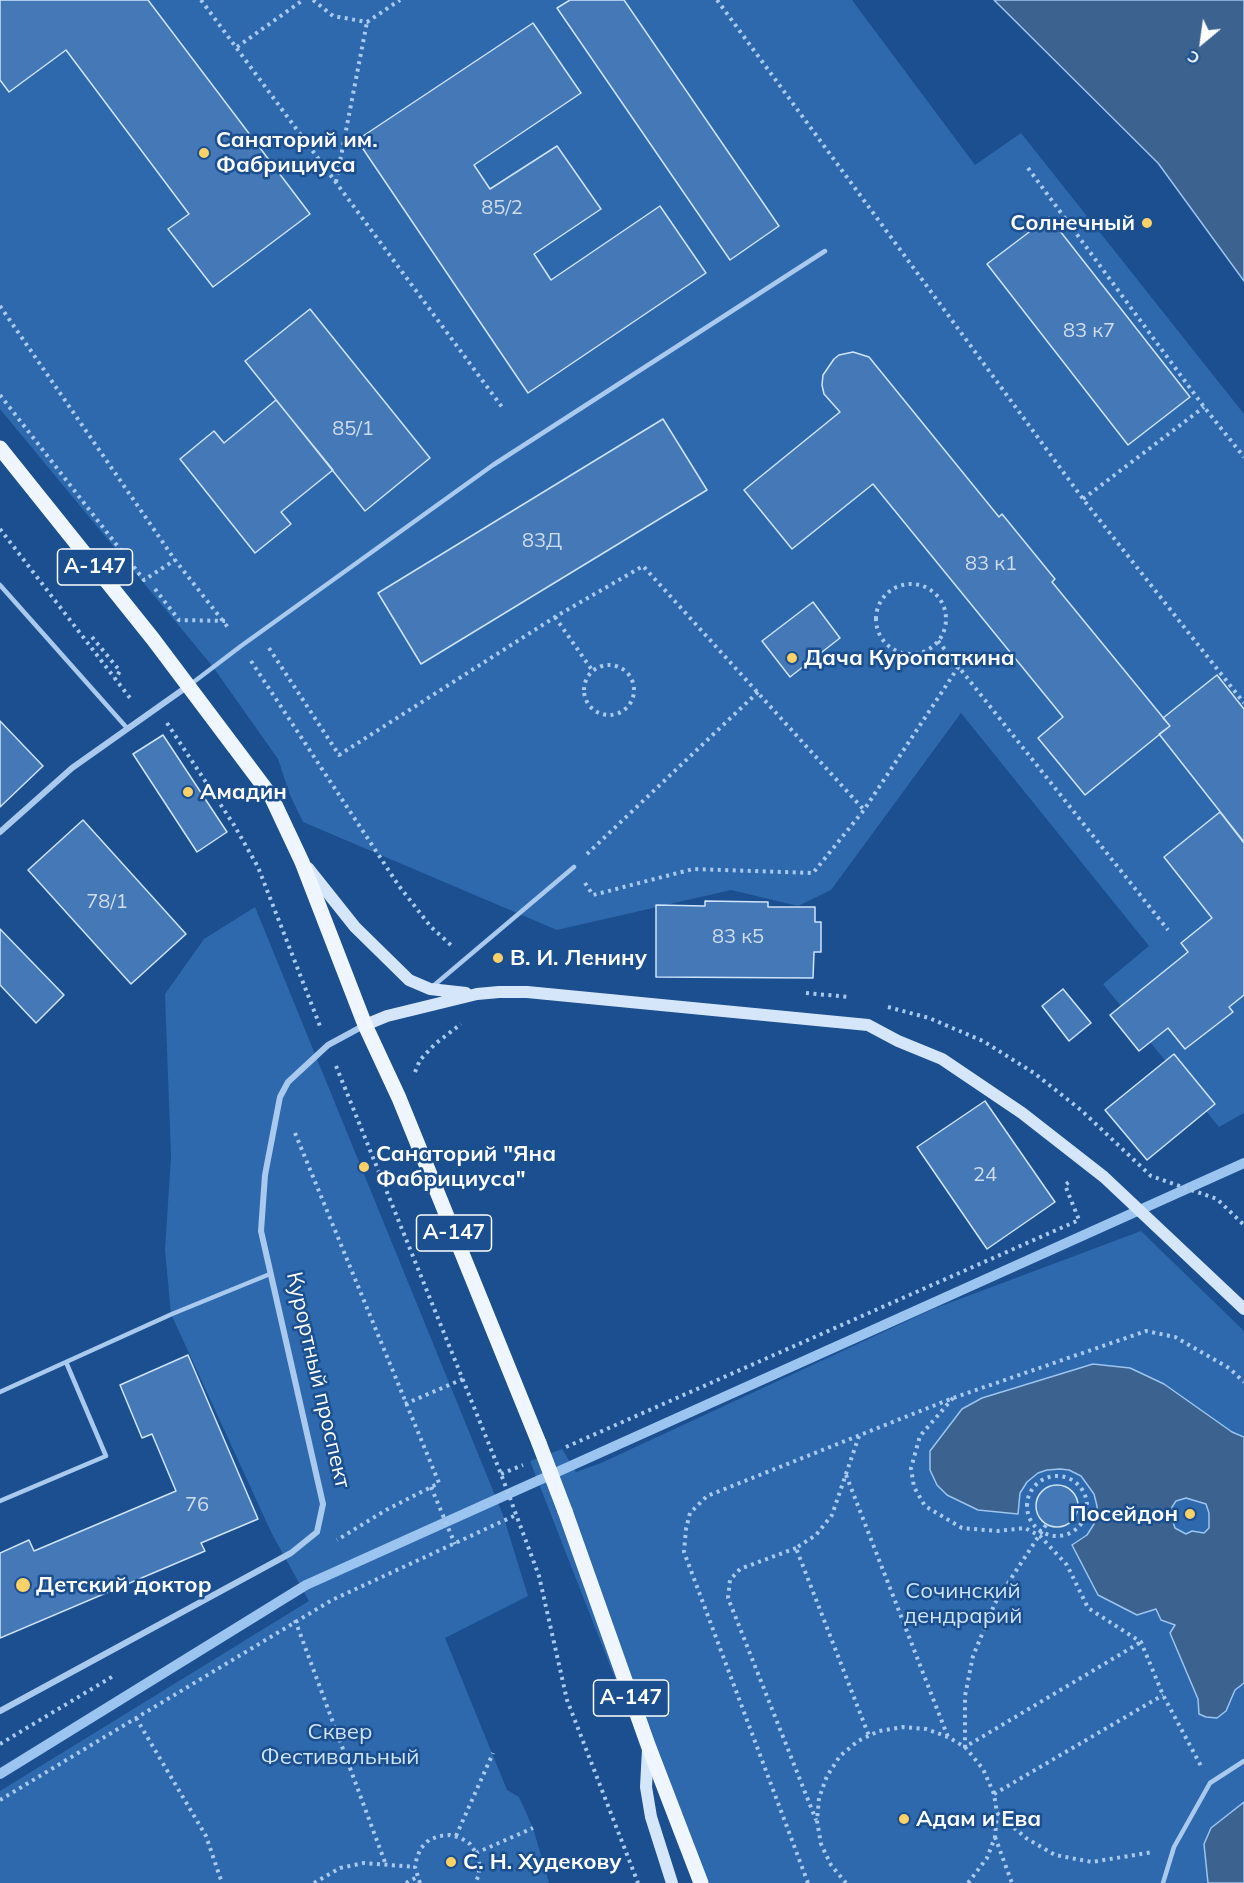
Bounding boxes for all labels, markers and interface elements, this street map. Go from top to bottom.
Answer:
north arrow [1172,12,1232,72]
text: С [1184,46,1203,69]
place label: Санаторий им. Фабрициуса [216,127,378,178]
marker: Санаторий им. Фабрициуса [197,146,211,160]
house number: 85/2 [481,196,523,220]
place label: Солнечный [1010,210,1135,236]
marker: Солнечный [1140,216,1154,230]
house number: 83 к7 [1063,319,1115,343]
house number: 85/1 [332,417,374,441]
house number: 83Д [522,529,562,553]
road number: А-147 [58,549,132,585]
house number: 83 к1 [965,552,1017,576]
place label: Дача Куропаткина [804,645,1015,671]
marker: Дача Куропаткина [785,651,799,665]
place label: Амадин [200,779,287,805]
marker: Амадин [181,785,195,799]
house number: 78/1 [86,890,128,914]
house number: 83 к5 [712,925,764,949]
place label: В. И. Ленину [510,945,647,971]
marker: В. И. Ленину [491,951,505,965]
place label: Санаторий "Яна Фабрициуса" [376,1141,556,1192]
marker: Санаторий "Яна Фабрициуса" [357,1160,371,1174]
house number: 24 [973,1163,997,1187]
road number: А-147 [416,1215,492,1251]
street label: Курортный проспект [280,1269,356,1491]
house number: 76 [185,1493,209,1517]
place label: Посейдон [1070,1501,1178,1527]
marker: Посейдон [1183,1507,1197,1521]
place label: Детский доктор [36,1572,212,1598]
marker: Детский доктор [14,1576,32,1594]
park label: Сочинский дендрарий [904,1578,1022,1630]
road number: А-147 [594,1680,668,1716]
park label: Сквер Фестивальный [261,1719,419,1771]
place label: Адам и Ева [916,1806,1041,1832]
marker: Адам и Ева [897,1812,911,1826]
place label: С. Н. Худекову [463,1849,622,1875]
marker: С. Н. Худекову [444,1855,458,1869]

